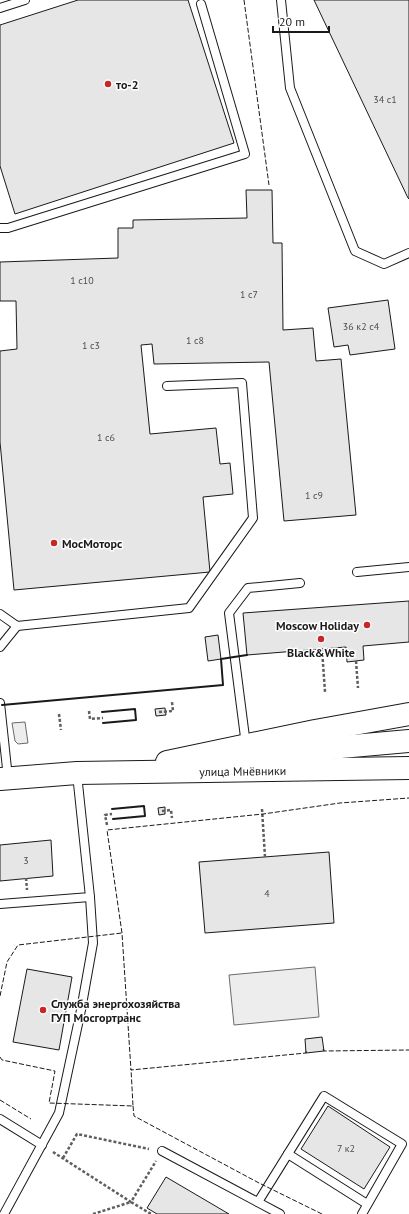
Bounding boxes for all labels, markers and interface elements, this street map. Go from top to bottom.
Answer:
scale bar [273,8,329,34]
text: 20 m [279,14,305,29]
place label: то-2 [116,77,139,92]
marker: то-2 [103,79,113,89]
house number: 34 с1 [373,93,397,106]
house number: 1 с10 [70,274,94,287]
house number: 1 с7 [240,288,258,301]
house number: 36 к2 с4 [343,320,380,333]
house number: 1 с8 [186,334,204,347]
house number: 1 с3 [82,339,100,352]
house number: 1 с6 [97,431,115,444]
house number: 1 с9 [305,489,323,502]
place label: МосМоторс [62,536,122,551]
marker: МосМоторс [49,538,59,548]
place label: Moscow Holiday [276,618,359,633]
marker: Moscow Holiday [362,620,372,630]
marker: Black&White [316,634,326,644]
place label: Black&White [287,645,355,660]
street label: улица Мнёвники [199,762,286,779]
house number: 3 [23,854,29,867]
house number: 4 [264,887,270,900]
place label: Служба энергохозяйства ГУП Мосгортранс [51,996,180,1025]
marker: Служба энергохозяйства ГУП Мосгортранс [38,1005,48,1015]
house number: 7 к2 [337,1142,355,1155]

